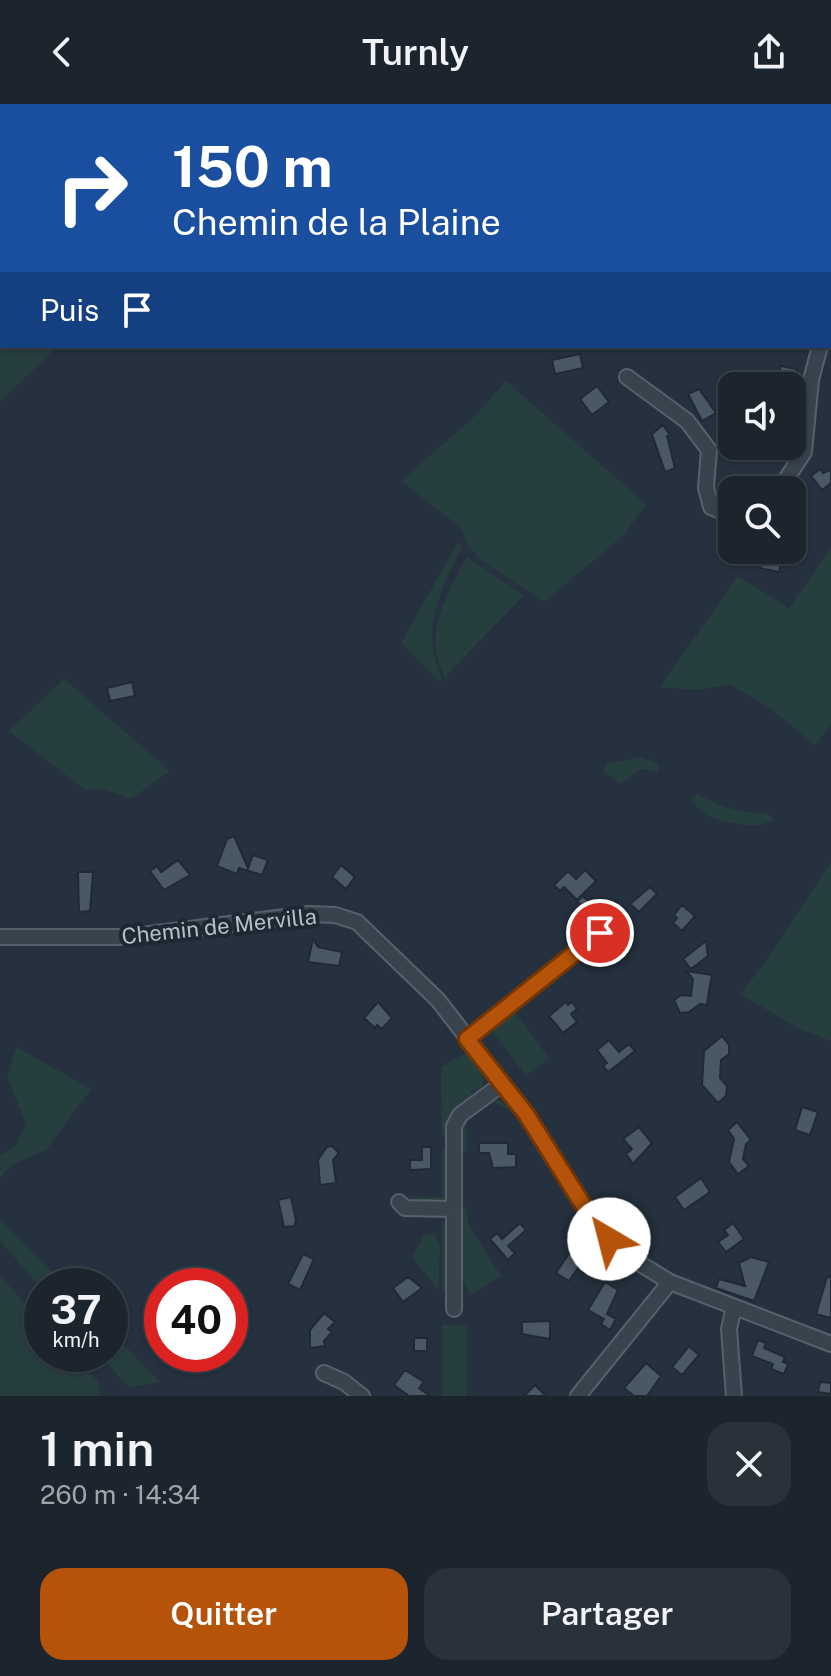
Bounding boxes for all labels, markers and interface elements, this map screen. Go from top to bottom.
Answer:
icon: back [40,30,84,74]
icon: share [747,30,791,74]
text: Turnly [362,31,469,73]
text: 150 m [172,134,333,200]
icon: right [40,136,144,240]
text: Chemin de la Plaine [172,201,501,243]
icon: arrive [115,288,159,332]
text: Puis [40,292,99,328]
map controls [718,372,806,564]
button: sound [718,372,806,460]
button: search [718,476,806,564]
pin [566,899,634,967]
street label: Chemin de Mervilla [120,903,318,949]
icon: arrive [578,911,622,955]
position arrow [567,1197,651,1281]
speed limit sign: 40 [144,1268,248,1372]
text: 37 [51,1286,101,1333]
text: km/h [52,1328,100,1352]
text: 1 min [40,1420,154,1477]
button: close [707,1422,791,1506]
text: 260 m · 14:34 [40,1479,200,1510]
button: Quitter [40,1568,408,1660]
button: Partager [424,1568,791,1660]

